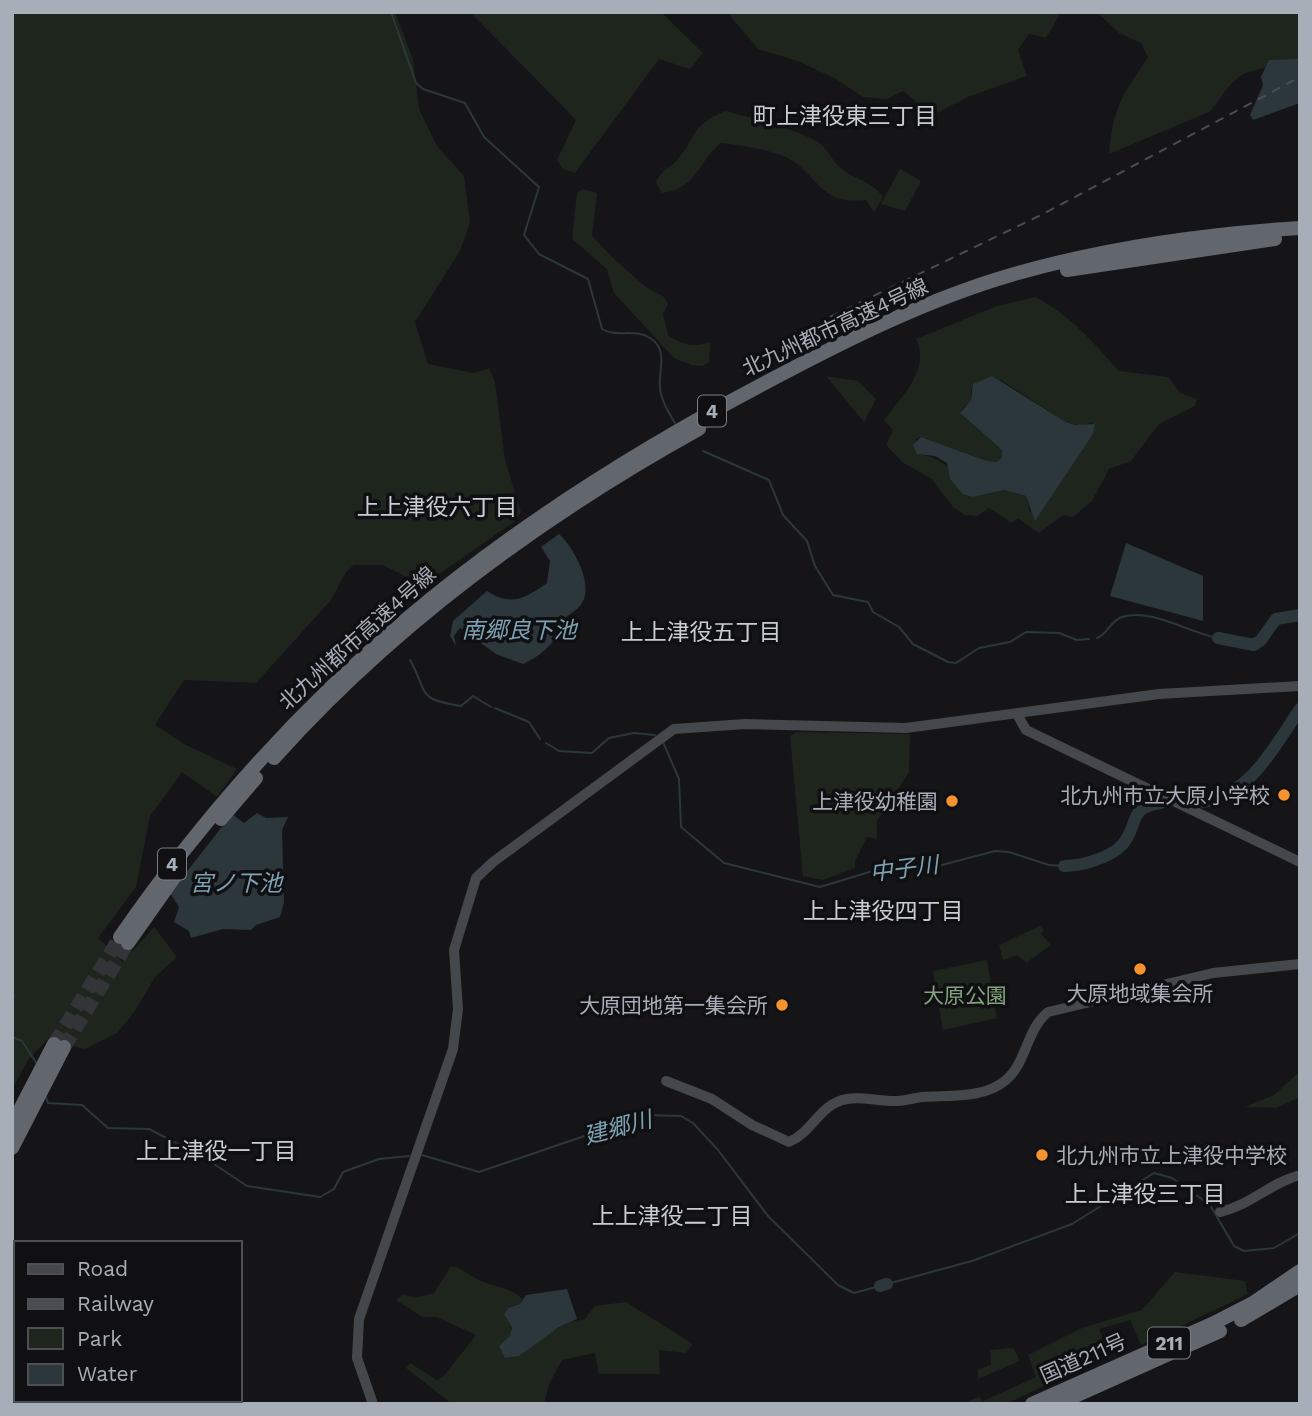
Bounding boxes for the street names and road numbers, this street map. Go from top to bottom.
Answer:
street label: 北九州都市高速4号線 [738,273,932,381]
road number: 4 [698,396,726,426]
street label: 北九州都市高速4号線 [274,561,440,715]
road number: 4 [158,848,186,880]
street label: 国道211号 [1036,1328,1130,1388]
road number: 211 [1148,1328,1190,1358]

